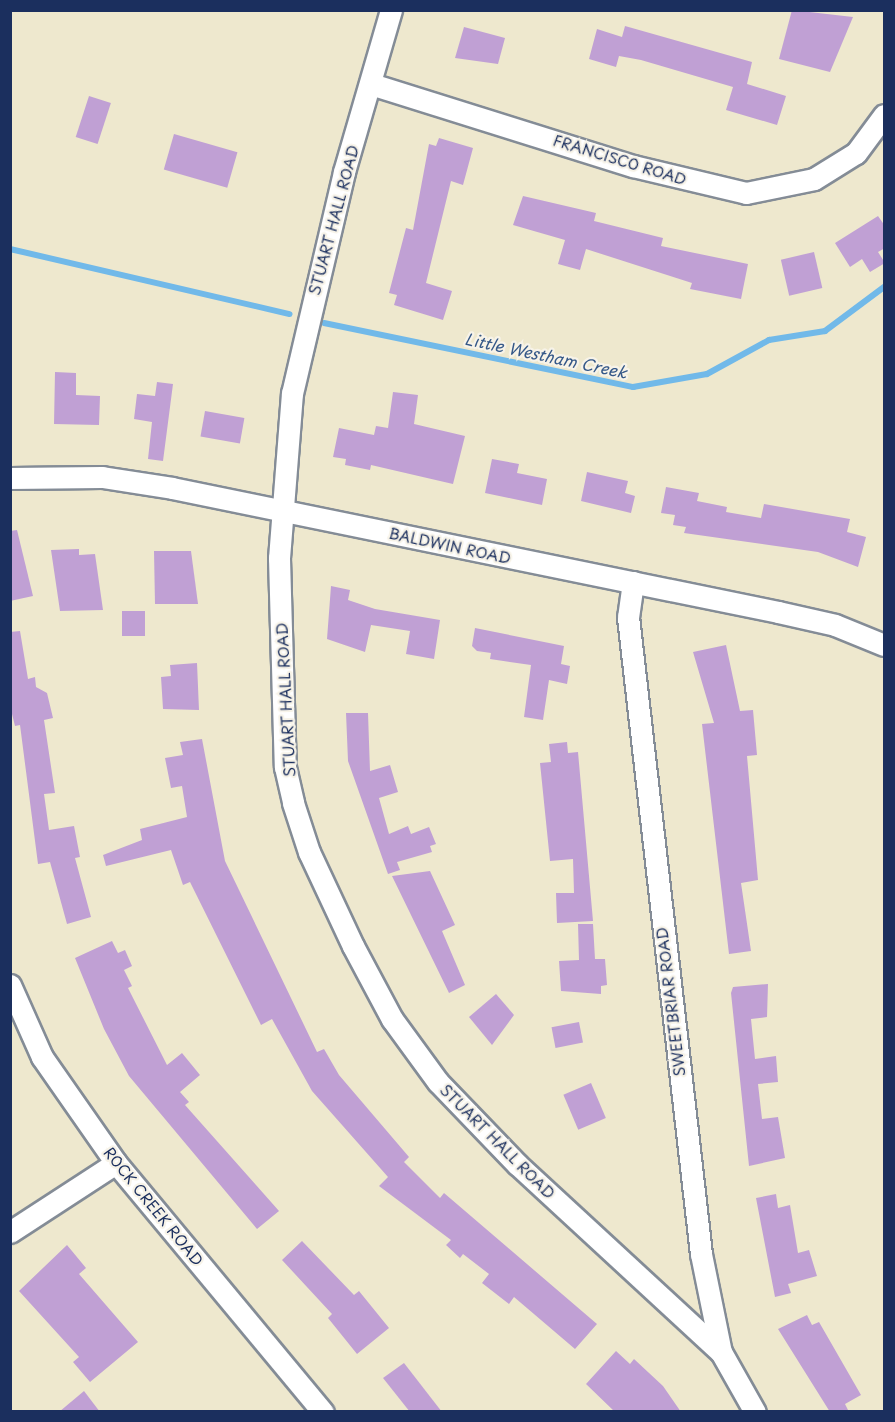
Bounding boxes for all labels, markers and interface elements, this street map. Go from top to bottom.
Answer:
street label: FRANCISCO ROAD [550,130,690,188]
street label: STUART HALL ROAD [304,141,362,299]
water label: Little Westham Creek [462,328,630,382]
street label: BALDWIN ROAD [388,523,512,567]
street label: STUART HALL ROAD [272,620,298,780]
street label: SWEETBRIAR ROAD [652,926,688,1078]
street label: STUART HALL ROAD [435,1078,561,1204]
street label: ROCK CREEK ROAD [100,1142,208,1270]

